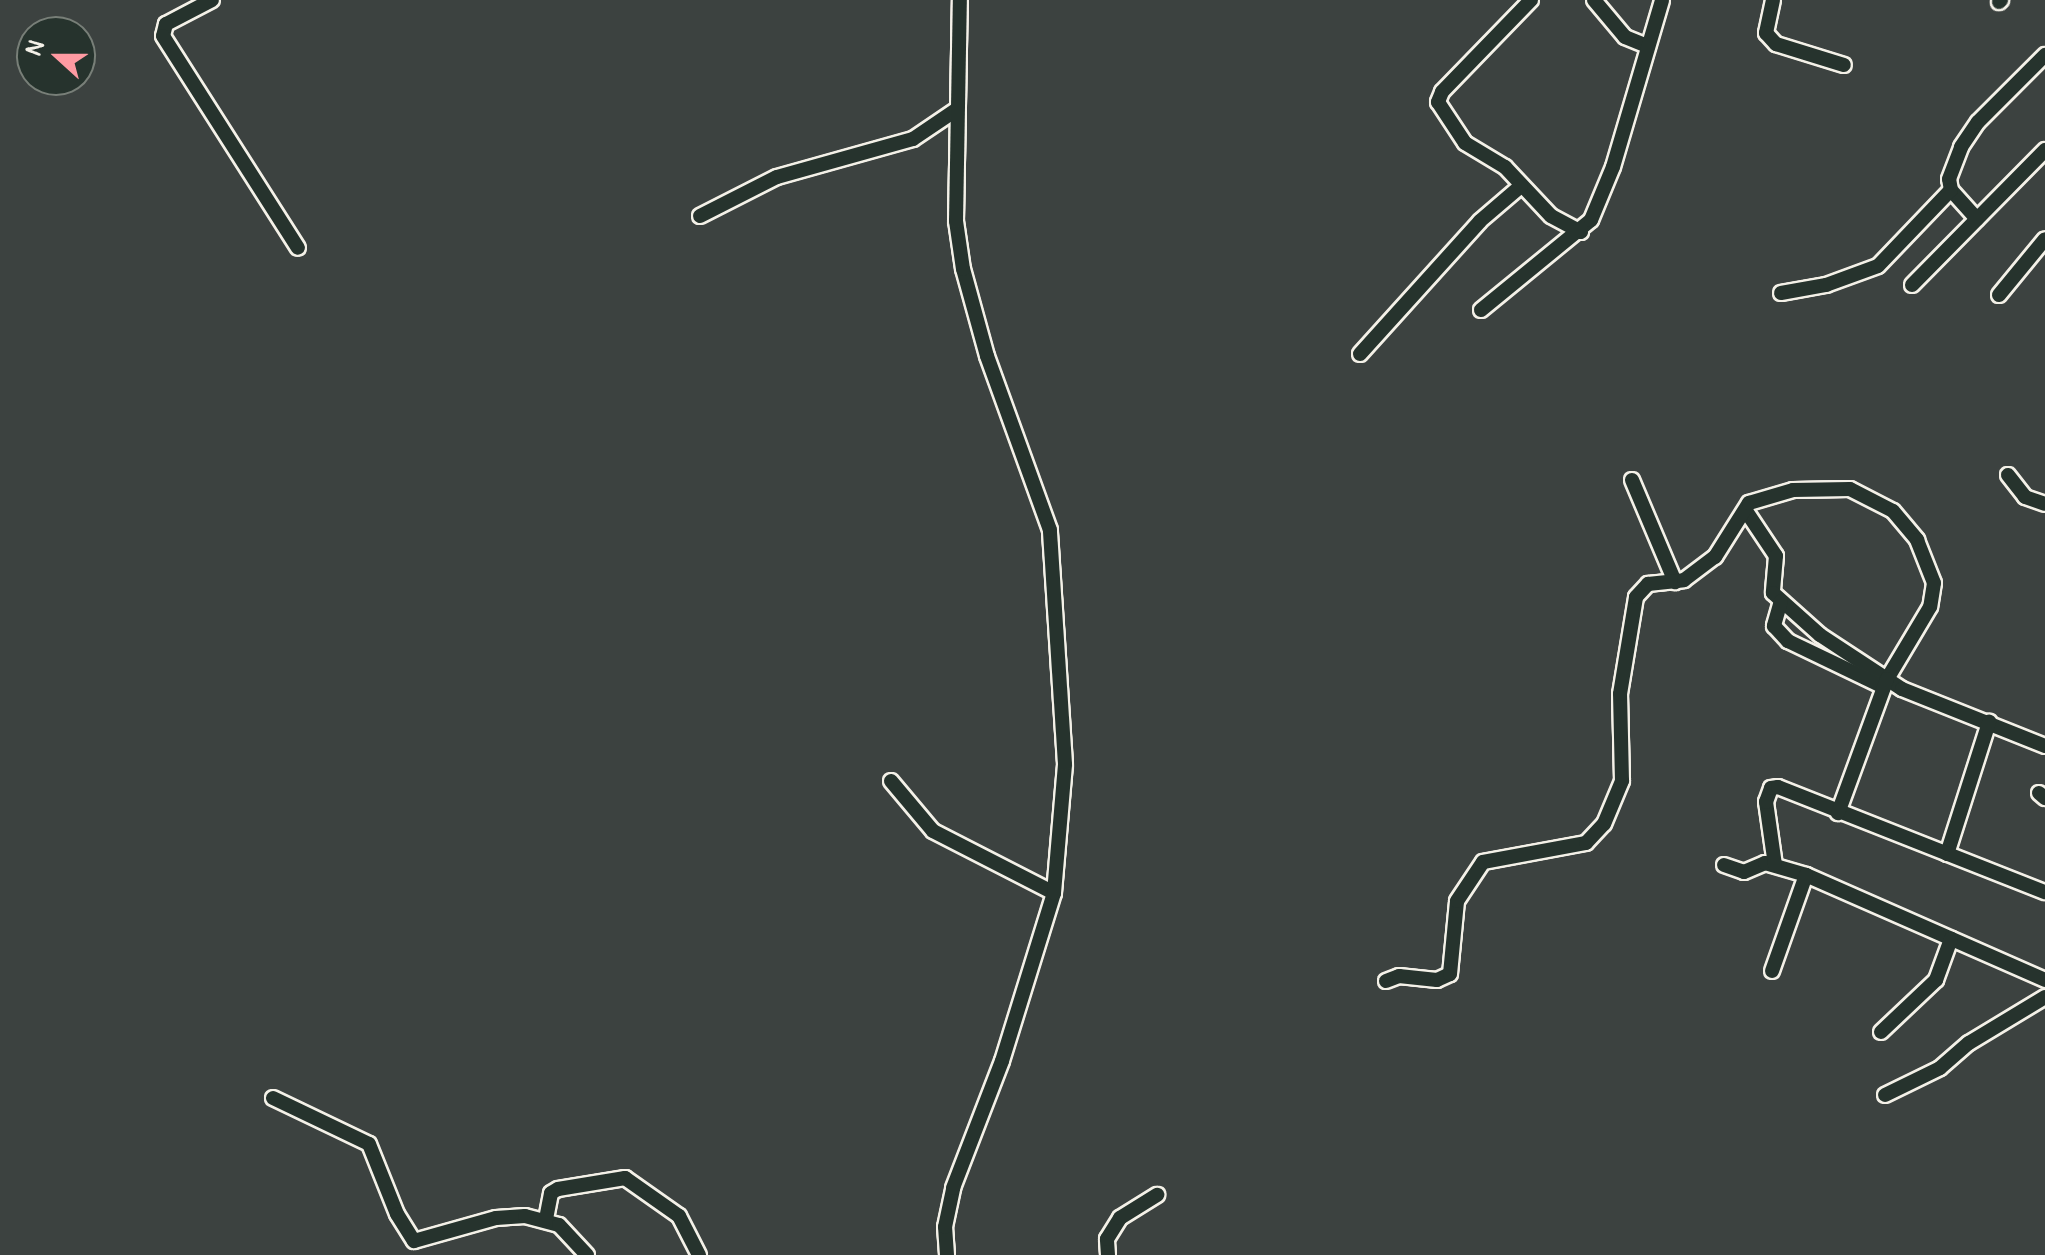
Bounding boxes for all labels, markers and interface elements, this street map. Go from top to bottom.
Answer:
north arrow [16,16,96,96]
text: N [20,36,51,60]

